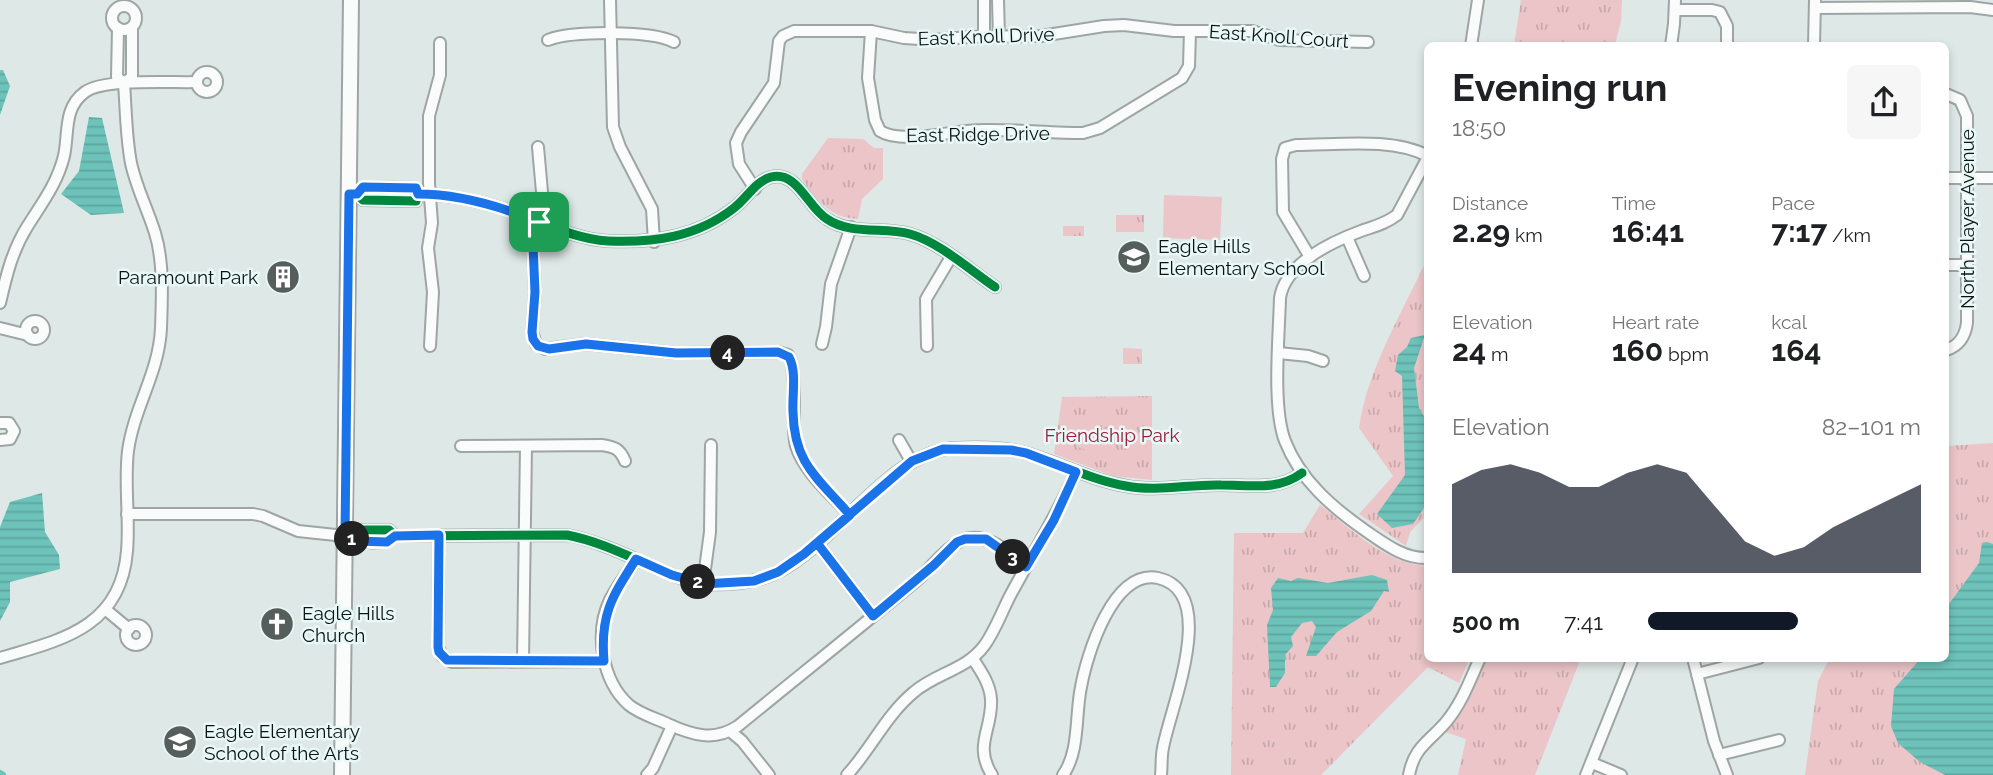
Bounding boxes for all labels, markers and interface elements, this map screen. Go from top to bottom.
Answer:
street label: East Knoll Court [1208,20,1350,52]
street label: East Knoll Drive [917,23,1055,49]
text: Evening run [1452,65,1667,110]
button: share [1847,65,1921,139]
text: 18:50 [1452,114,1506,141]
street label: East Ridge Drive [906,122,1050,146]
street label: North Player Avenue [1956,129,1978,309]
pin [509,192,569,252]
text: Distance [1452,192,1528,214]
text: Time [1612,192,1656,214]
text: Pace [1771,192,1815,214]
icon: arrive [520,203,558,241]
text: 2.29 [1452,214,1510,249]
text: 16:41 [1612,214,1684,249]
text: 7:17 [1771,214,1827,249]
text: km [1510,224,1543,246]
text: /km [1827,224,1871,246]
place label: Eagle Hills Elementary School [1158,235,1325,279]
school or university icon: Eagle Hills Elementary School [1115,238,1153,276]
building icon: Paramount Park [264,258,302,296]
place label: Paramount Park [118,266,258,288]
text: Elevation [1452,311,1533,333]
text: Heart rate [1612,311,1699,333]
text: kcal [1771,311,1807,333]
text: 24 [1452,333,1486,368]
text: 160 [1612,333,1663,368]
text: 164 [1771,333,1822,368]
pin: 4 [710,336,746,370]
text: 4 [722,341,733,363]
text: m [1486,343,1508,365]
text: bpm [1663,343,1709,365]
text: Elevation [1452,413,1550,440]
text: 82–101 m [1822,413,1921,440]
park label: Friendship Park [1044,424,1180,446]
pin: 1 [334,522,370,556]
text: 1 [347,527,356,549]
pin: 3 [996,540,1030,574]
text: 3 [1007,545,1018,567]
pin: 2 [680,564,716,600]
text: 2 [692,570,703,592]
place label: Eagle Hills Church [302,602,394,646]
church icon: Eagle Hills Church [258,605,296,643]
text: 500 m [1452,608,1520,635]
text: 7:41 [1564,608,1603,635]
place label: Eagle Elementary School of the Arts [204,720,360,764]
school or university icon: Eagle Elementary School of the Arts [161,723,199,761]

